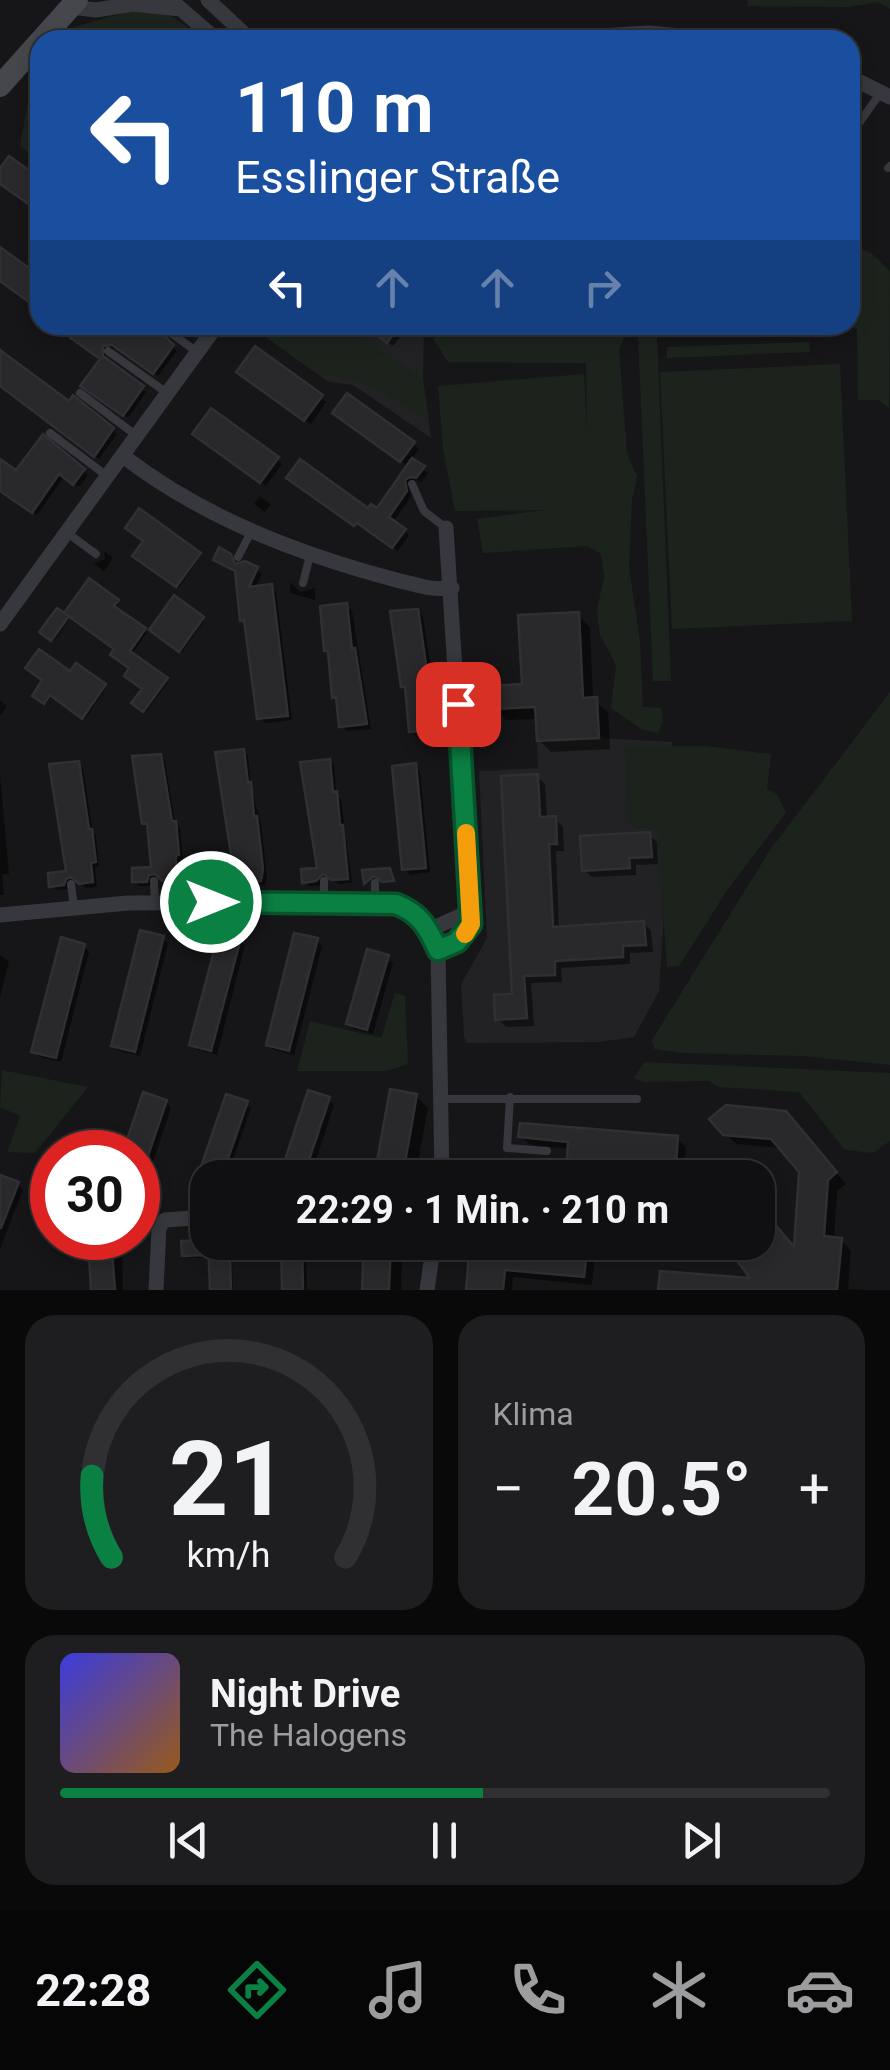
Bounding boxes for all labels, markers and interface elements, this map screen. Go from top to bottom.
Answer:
text: 110 m [235,67,434,149]
icon: left [70,70,200,200]
text: Esslinger Straße [235,151,560,204]
icon: left [260,260,315,315]
icon: ahead [365,260,420,315]
icon: ahead [470,260,525,315]
icon: right [575,260,630,315]
pin [416,662,501,747]
icon: arrive [431,677,486,732]
position arrow [159,850,263,954]
speed limit sign: 30 [30,1130,160,1260]
text: 22:29 · 1 Min. · 210 m [296,1188,669,1232]
text: Klima [493,1395,574,1433]
text: 21 [169,1419,288,1540]
text: 20.5° [571,1445,751,1533]
text: − [493,1457,524,1521]
text: + [799,1457,830,1521]
text: km/h [187,1534,271,1576]
text: Night Drive [210,1672,400,1716]
text: The Halogens [210,1716,407,1754]
icon: previous [161,1813,216,1868]
icon: pause [417,1813,472,1868]
icon: next [674,1813,729,1868]
icon: directions [222,1955,292,2025]
icon: music [363,1955,433,2025]
icon: phone [503,1955,573,2025]
icon: climate [644,1955,714,2025]
icon: car [785,1955,855,2025]
text: 22:28 [35,1964,151,2017]

